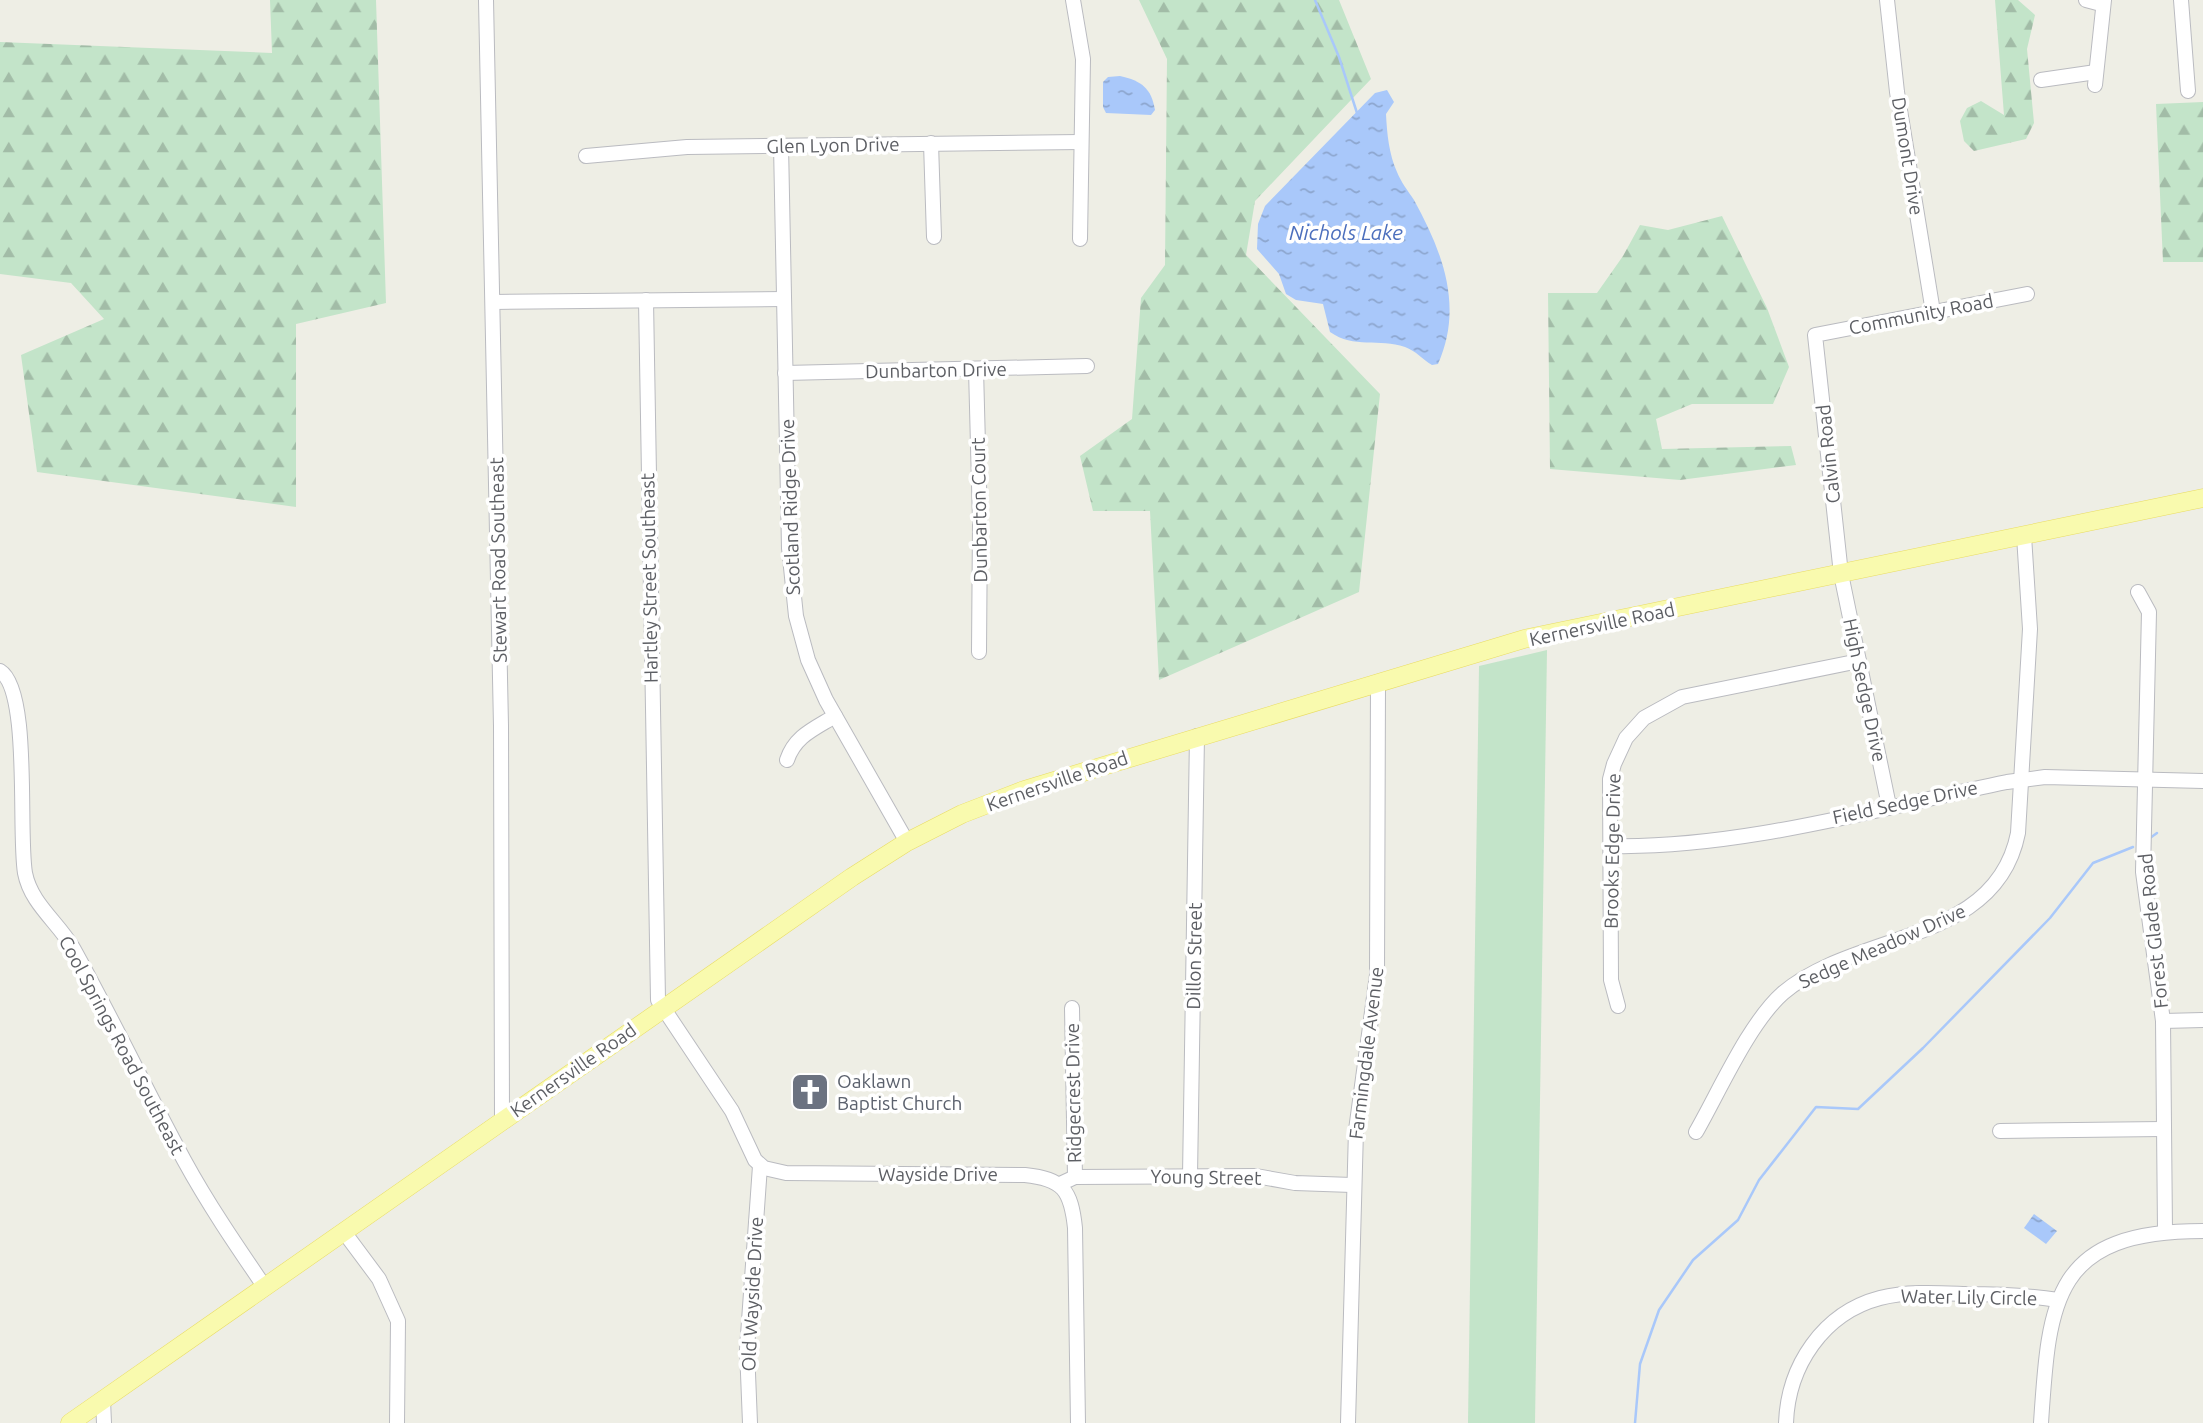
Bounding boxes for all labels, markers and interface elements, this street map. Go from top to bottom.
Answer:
street label: Dumont Drive [1888,95,1928,217]
street label: Glen Lyon Drive [766,133,900,157]
water label: Nichols Lake [1289,220,1403,244]
street label: Community Road [1847,289,1995,339]
street label: Dunbarton Drive [865,358,1007,382]
street label: Calvin Road [1812,403,1844,505]
street label: Scotland Ridge Drive [776,418,804,596]
street label: Dunbarton Court [967,437,991,583]
street label: Stewart Road Southeast [485,456,511,663]
street label: Hartley Street Southeast [636,472,662,683]
street label: Kernersville Road [1527,598,1677,650]
street label: High Sedge Drive [1839,616,1891,764]
street label: Kernersville Road [983,746,1131,816]
street label: Brooks Edge Drive [1600,773,1624,929]
street label: Field Sedge Drive [1830,776,1980,828]
street label: Forest Glade Road [2134,852,2172,1010]
street label: Sedge Meadow Drive [1795,899,1969,993]
street label: Dillon Street [1182,902,1206,1010]
street label: Cool Springs Road Southeast [55,932,189,1159]
street label: Farmingdale Avenue [1344,965,1388,1141]
street label: Kernersville Road [506,1018,640,1122]
street label: Ridgecrest Drive [1061,1023,1085,1163]
place label: Oaklawn Baptist Church [837,1070,962,1114]
church icon: Oaklawn Baptist Church [789,1071,831,1113]
street label: Wayside Drive [878,1163,998,1185]
street label: Young Street [1150,1165,1262,1189]
street label: Old Wayside Drive [737,1216,767,1372]
street label: Water Lily Circle [1900,1285,2038,1309]

